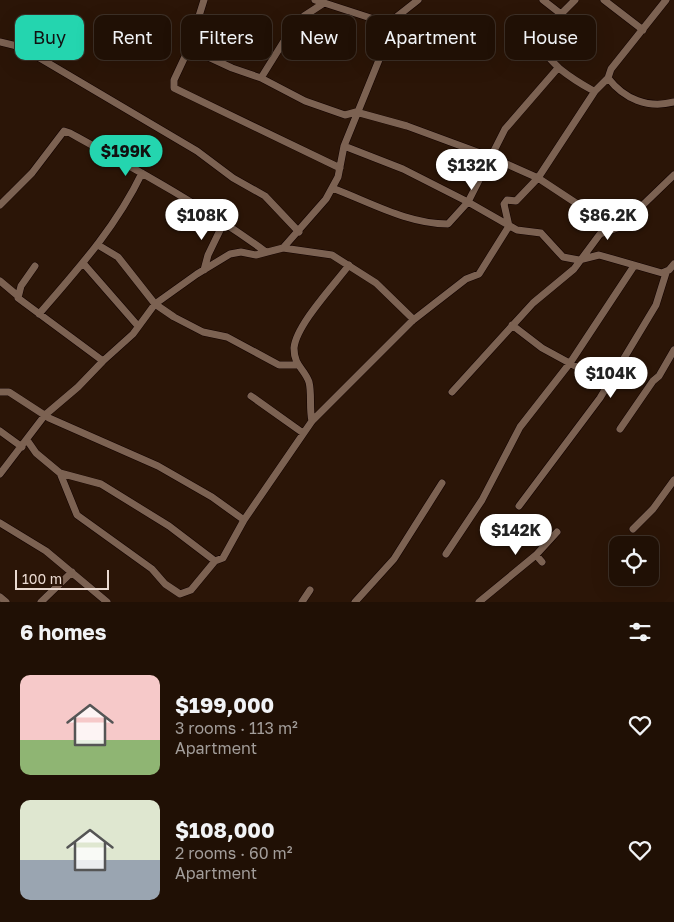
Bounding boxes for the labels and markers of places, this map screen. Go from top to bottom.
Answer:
pin: $199K [91,134,161,177]
pin: $132K [437,148,507,191]
pin: $108K [167,198,237,241]
pin: $86.2K [567,198,649,241]
pin: $104K [576,356,646,399]
pin: $142K [481,514,551,556]

